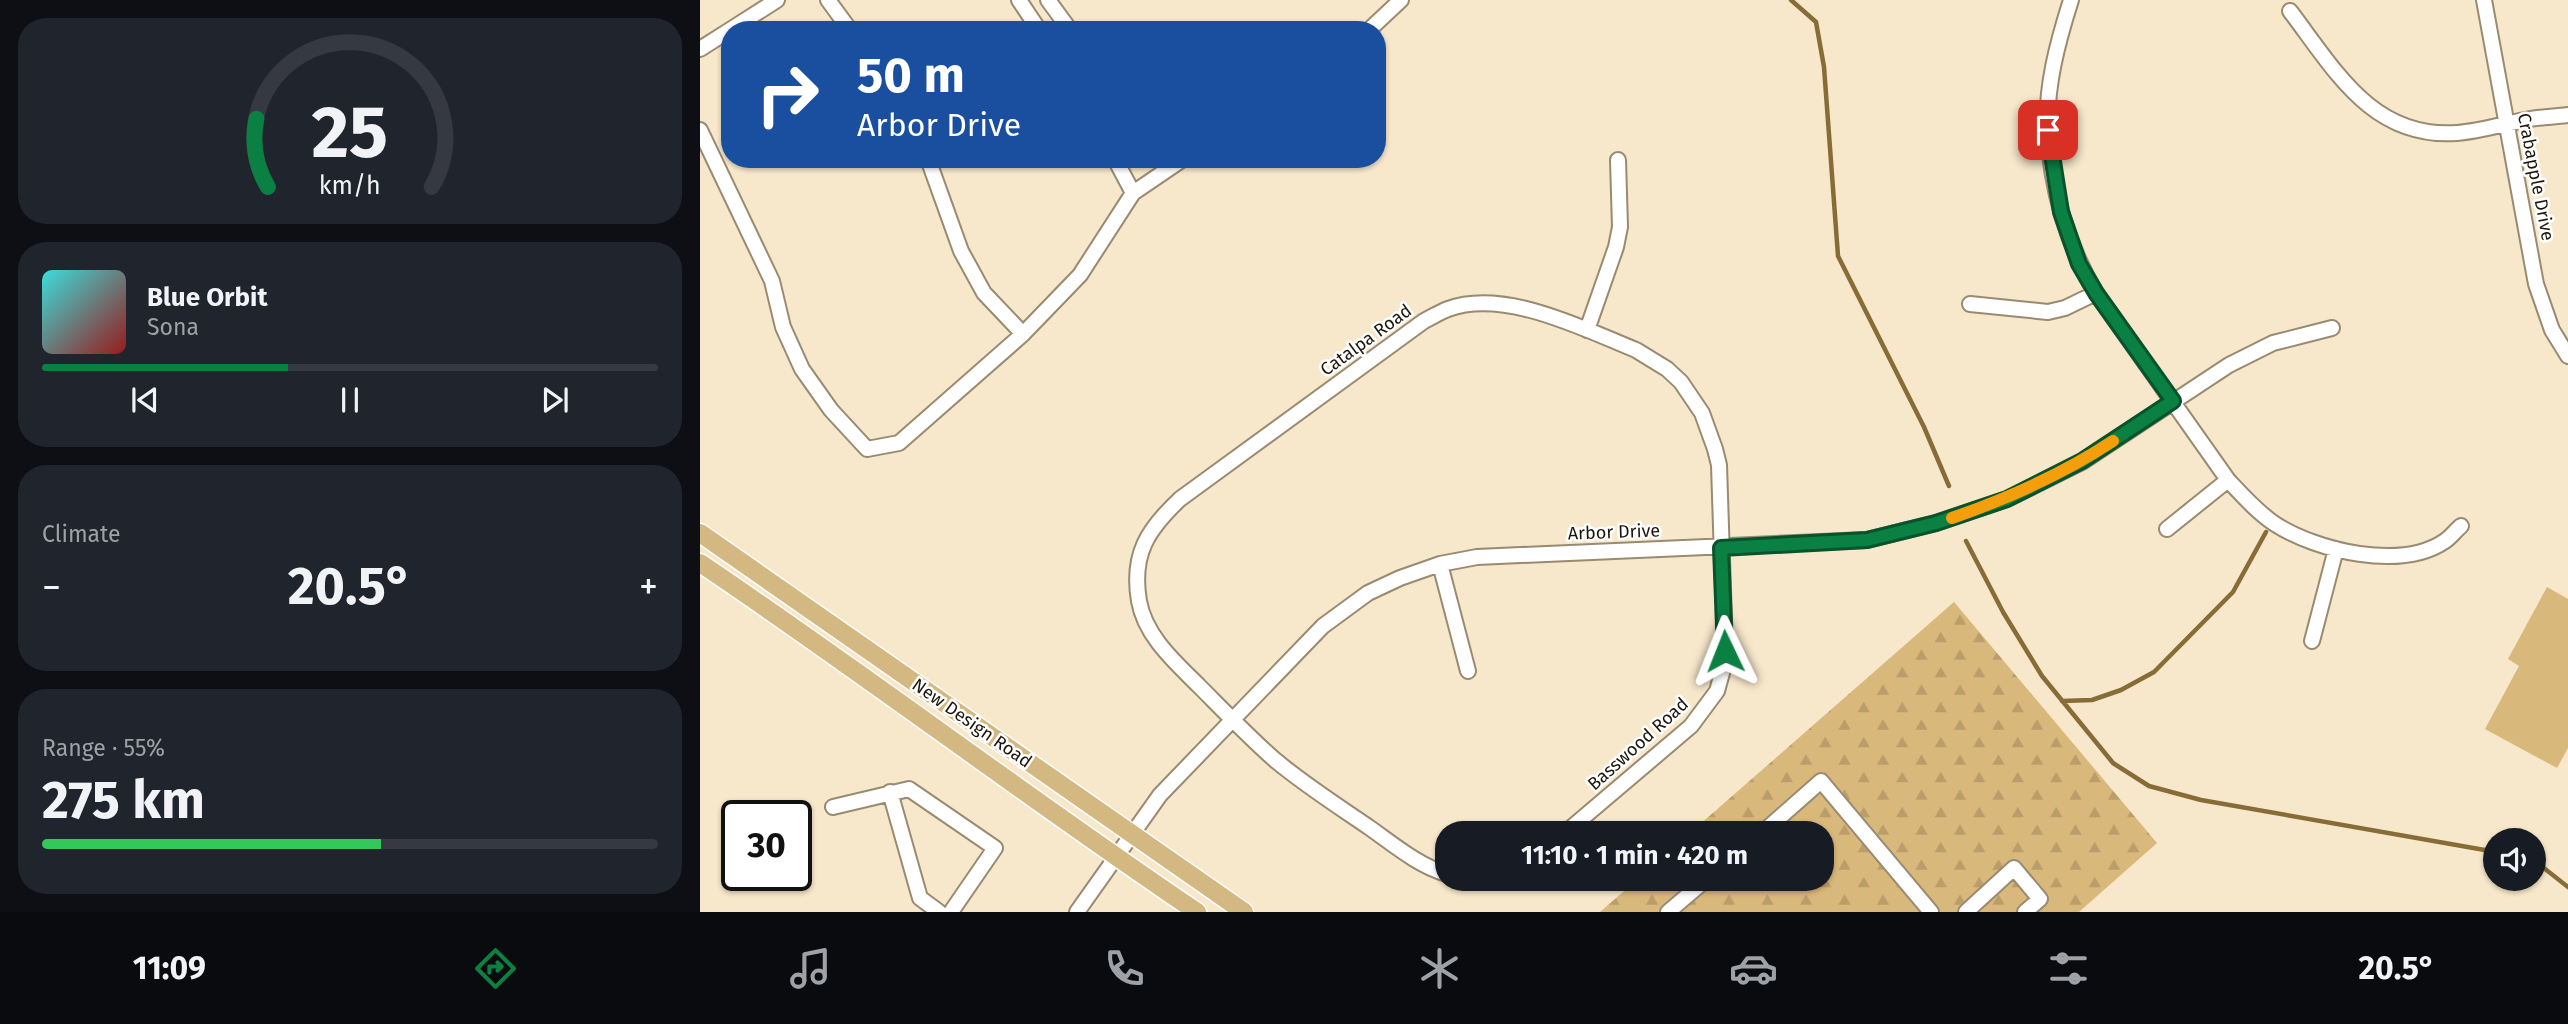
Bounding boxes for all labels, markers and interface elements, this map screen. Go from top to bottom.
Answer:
text: 50 m [857,46,965,105]
icon: right [742,49,833,140]
text: 25 [312,89,388,176]
pin [2018,100,2078,160]
text: Arbor Drive [857,106,1021,144]
icon: arrive [2029,111,2067,149]
street label: Crabapple Drive [2513,111,2559,243]
text: km/h [319,171,381,201]
text: Blue Orbit [147,282,267,313]
street label: Catalpa Road [1316,299,1416,381]
text: Sona [147,313,199,341]
icon: previous [126,381,164,419]
icon: pause [331,381,369,419]
icon: next [536,381,574,419]
street label: Arbor Drive [1567,519,1661,545]
text: Climate [42,520,121,548]
text: 20.5° [288,555,412,618]
text: − [42,564,61,610]
text: + [639,564,658,610]
position arrow [1688,614,1762,688]
street label: New Design Road [908,674,1036,772]
street label: Basswood Road [1583,693,1693,795]
text: Range · 55% [42,734,165,762]
text: 275 km [42,769,205,832]
speed limit sign: 30 [721,800,812,891]
map controls [2483,828,2546,891]
button: sound [2483,828,2546,891]
text: 11:10 · 1 min · 420 m [1521,840,1748,871]
icon: directions [471,944,520,993]
icon: music [786,944,835,993]
icon: phone [1100,944,1149,993]
icon: climate [1415,944,1464,993]
icon: car [1729,944,1778,993]
icon: filters [2044,944,2093,993]
text: 11:09 [133,949,206,987]
text: 20.5° [2358,949,2435,987]

